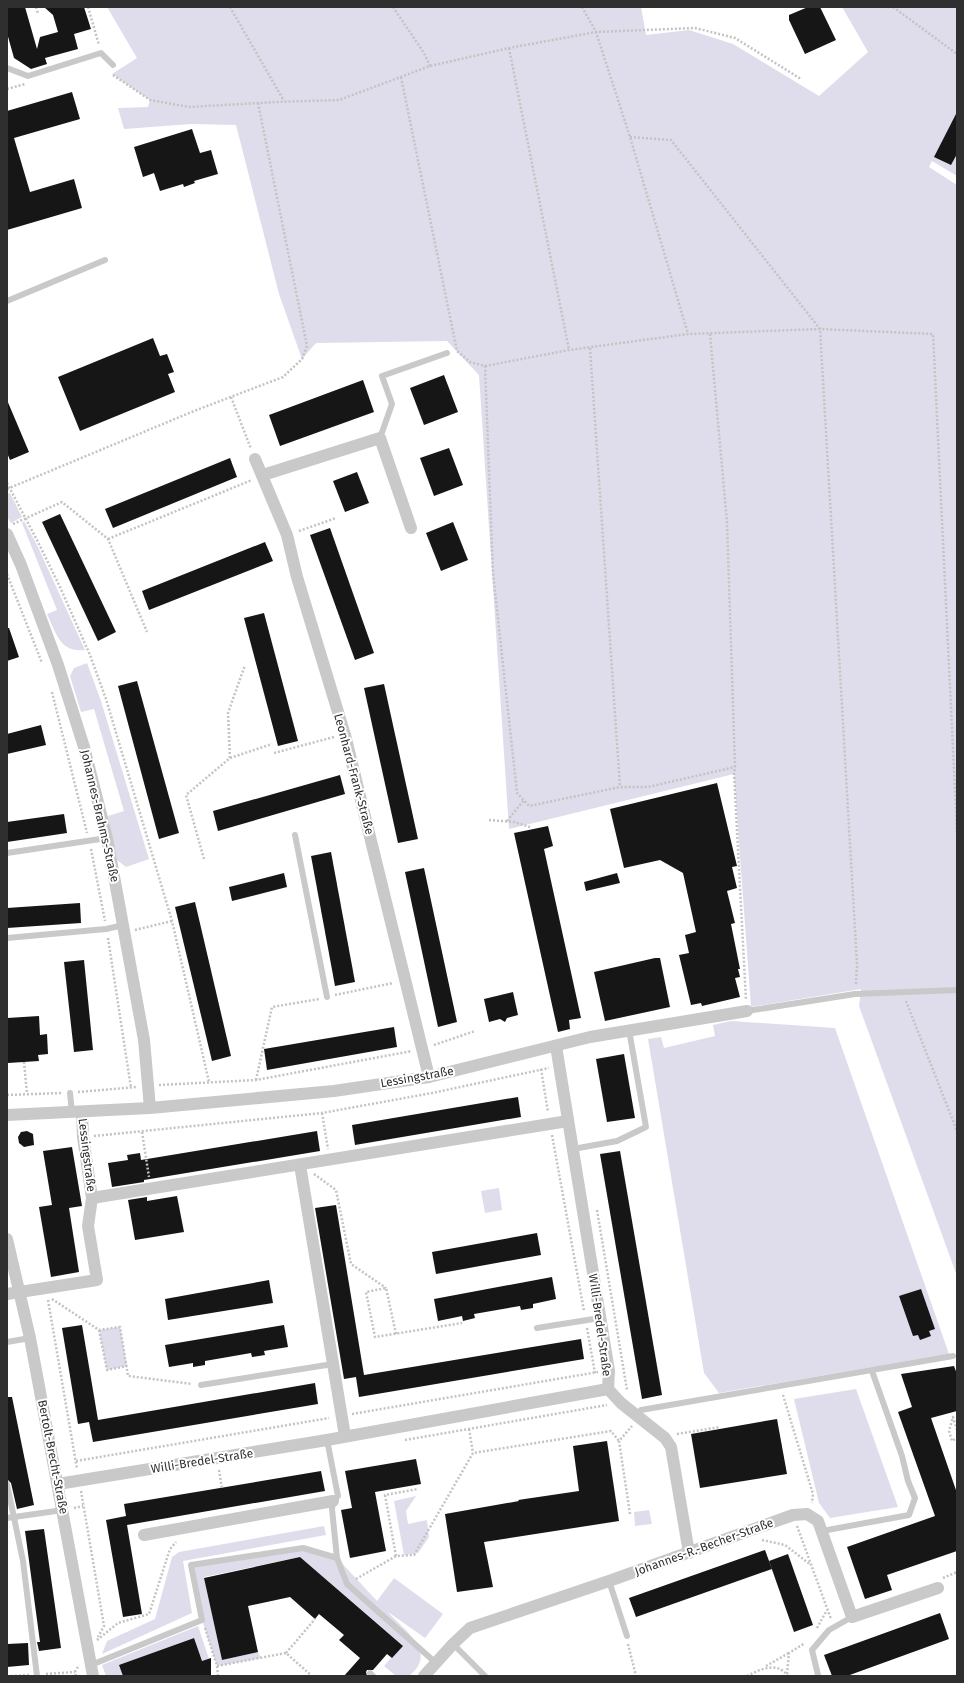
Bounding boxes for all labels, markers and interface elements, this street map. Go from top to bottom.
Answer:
street label: Leonhard-Frank-Straße [331,712,377,836]
street label: Johannes-Brahms-Straße [78,748,122,884]
street label: Lessingstraße [379,1064,455,1090]
street label: Lessingstraße [76,1117,98,1193]
street label: Willi-Bredel-Straße [586,1273,614,1377]
street label: Bertolt-Brecht-Straße [35,1399,71,1515]
street label: Willi-Bredel-Straße [150,1446,254,1476]
street label: Johannes-R.-Becher-Straße [633,1515,775,1579]

